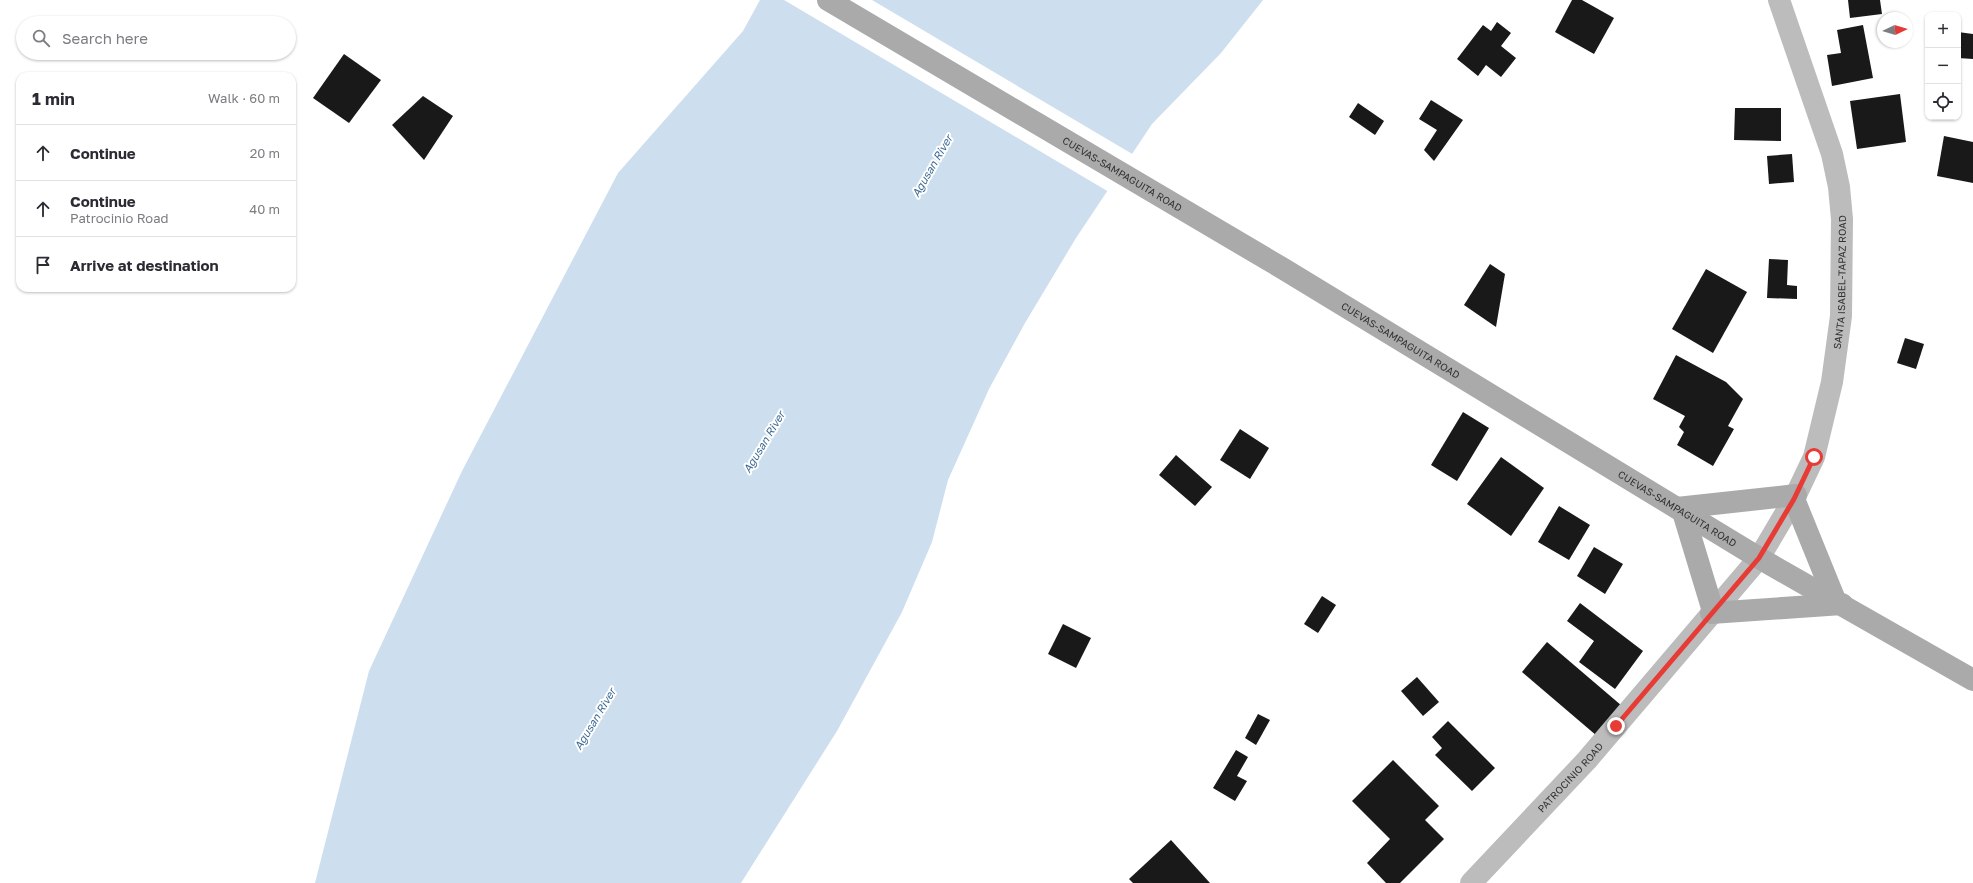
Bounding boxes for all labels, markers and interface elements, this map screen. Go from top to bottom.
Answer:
north arrow [1877,12,1913,48]
map controls [1925,12,1961,120]
button: + [1925,12,1961,48]
search box [16,16,296,60]
icon: search [30,27,52,49]
text: Search here [62,29,148,47]
button: − [1925,48,1961,84]
button: locate [1925,84,1961,120]
text: 1 min [32,88,75,109]
text: Walk · 60 m [208,90,280,106]
water label: Agusan River [909,131,956,199]
street label: CUEVAS-SAMPAGUITA ROAD [1061,134,1184,214]
icon: ahead [32,142,54,164]
text: Continue [70,144,136,162]
text: 20 m [250,145,280,161]
text: Continue [70,192,136,210]
icon: ahead [32,198,54,220]
text: 40 m [249,201,280,217]
text: Patrocinio Road [70,210,169,226]
street label: SANTA ISABEL-TAPAZ ROAD [1831,215,1848,350]
icon: arrive [32,254,54,276]
text: Arrive at destination [70,256,219,274]
street label: CUEVAS-SAMPAGUITA ROAD [1339,299,1462,381]
water label: Agusan River [740,407,789,475]
route start [1805,448,1823,466]
street label: CUEVAS-SAMPAGUITA ROAD [1616,468,1739,549]
water label: Agusan River [571,684,620,752]
route end [1607,717,1625,735]
street label: PATROCINIO ROAD [1535,740,1605,815]

